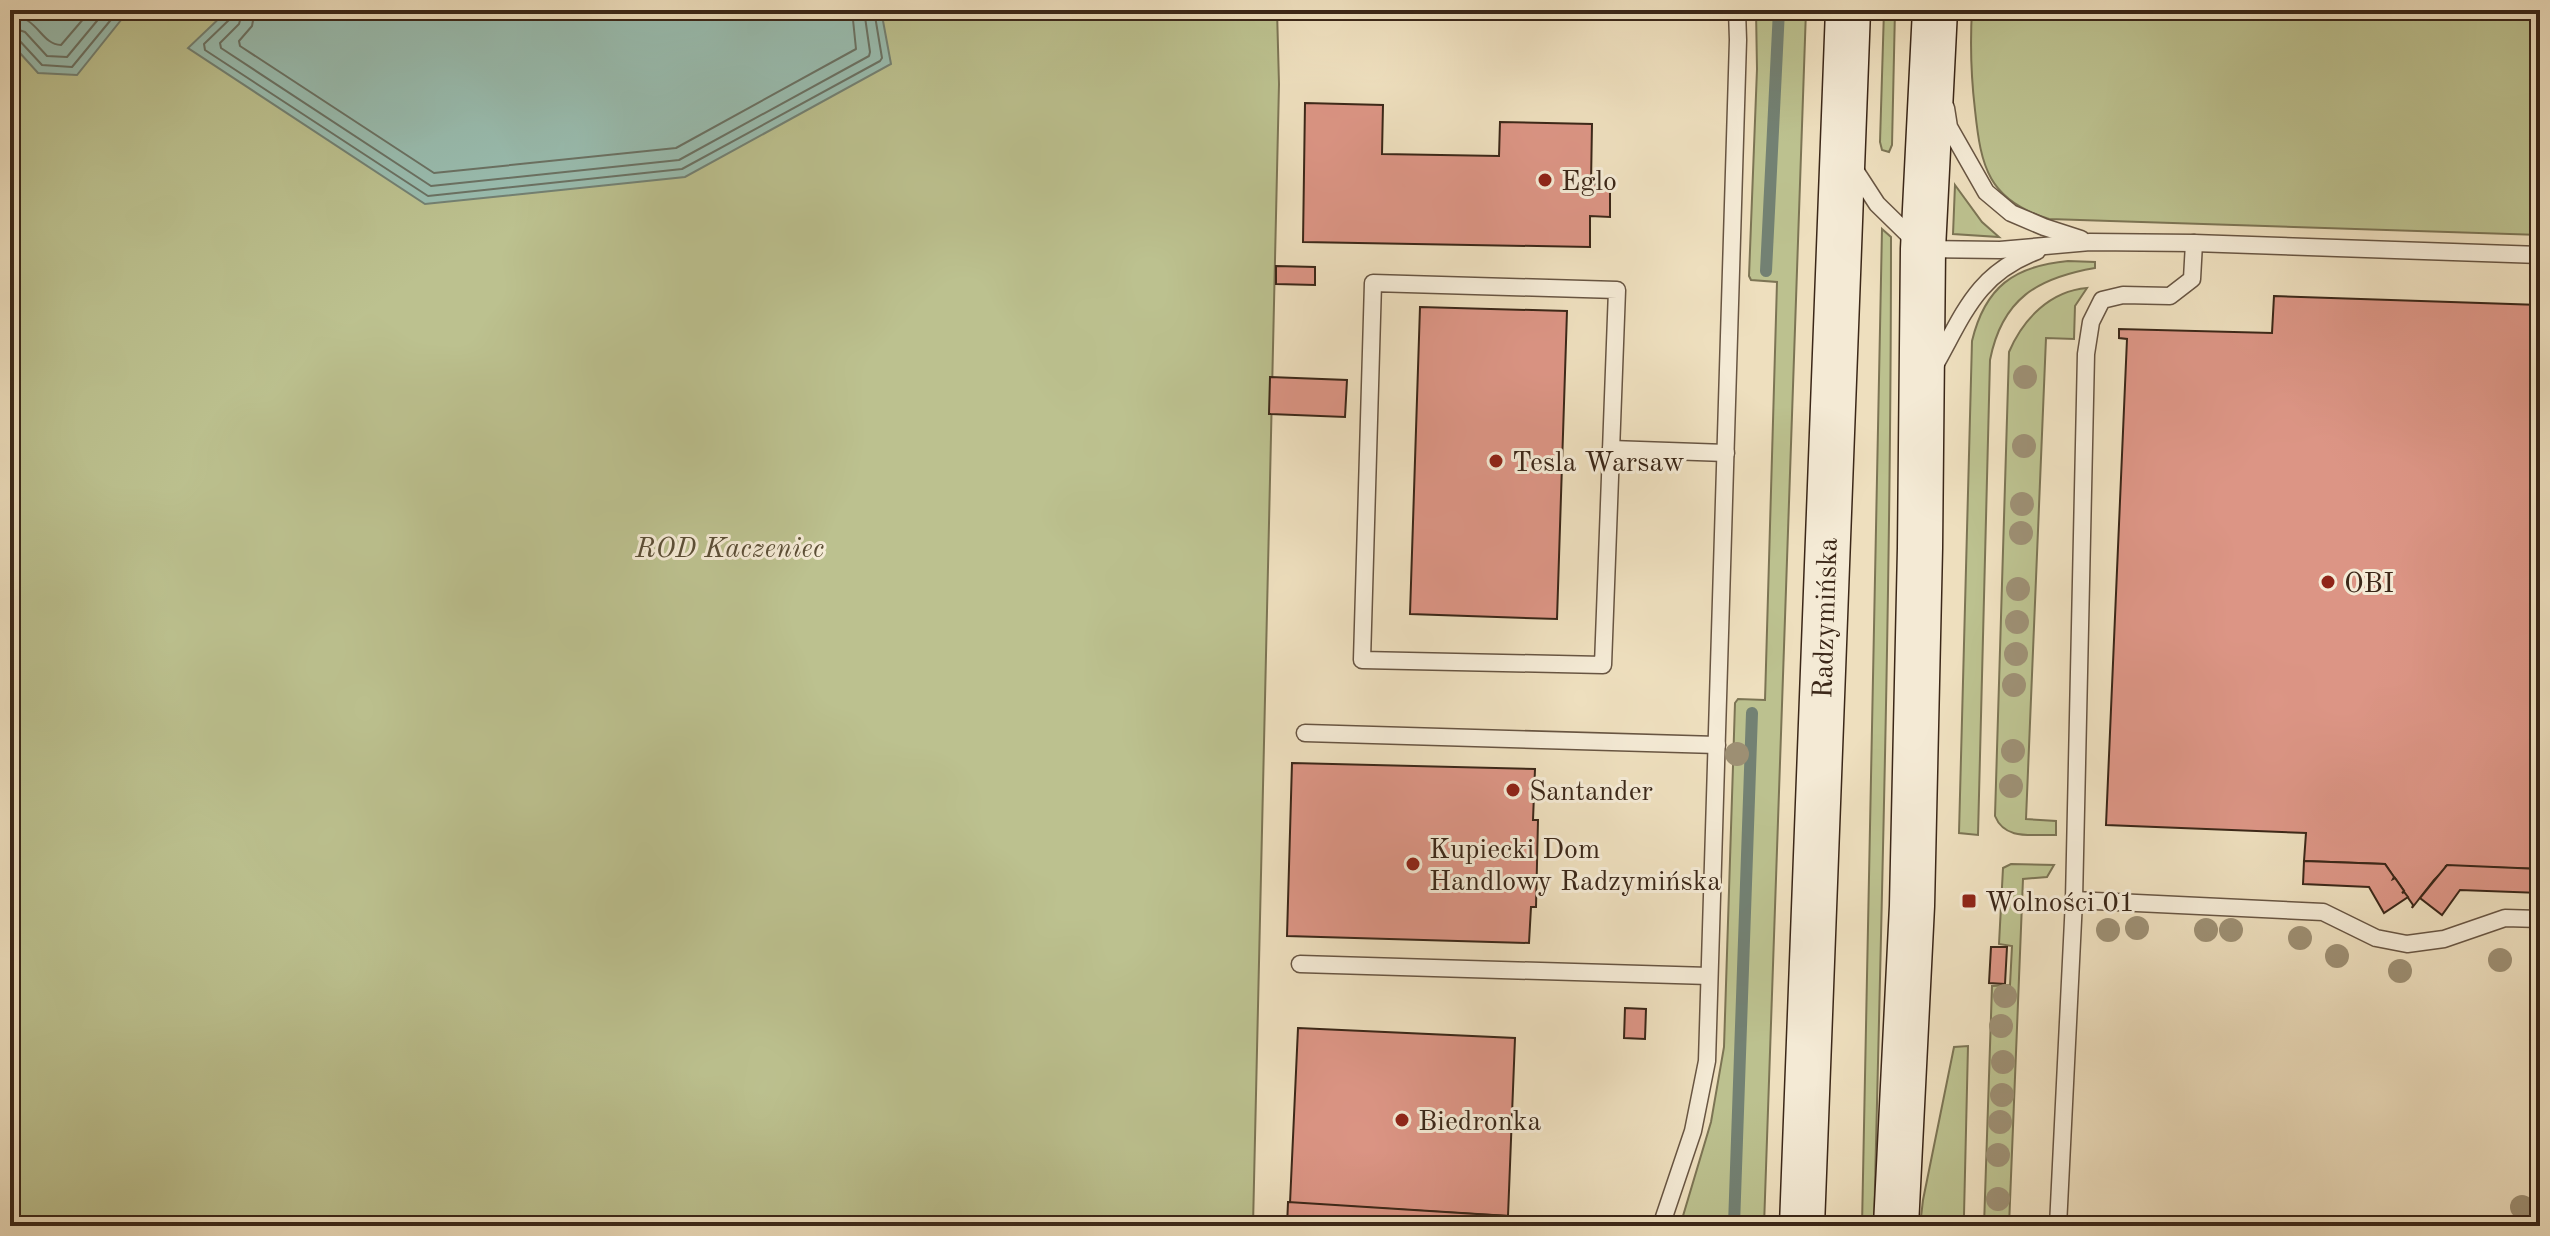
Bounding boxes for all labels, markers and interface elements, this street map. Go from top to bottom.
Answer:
place label: Eglo [1561,169,1617,197]
marker: Eglo [1536,171,1554,189]
place label: Tesla Warsaw [1512,450,1685,478]
marker: Tesla Warsaw [1487,452,1505,470]
park label: ROD Kaczeniec [634,536,825,564]
street label: Radzymińska [1810,537,1844,699]
place label: OBI [2344,571,2394,599]
marker: OBI [2319,573,2337,591]
place label: Santander [1529,779,1653,807]
marker: Santander [1504,781,1522,799]
place label: Kupiecki Dom Handlowy Radzymińska [1429,837,1721,897]
marker: Kupiecki Dom Handlowy Radzymińska [1404,855,1422,873]
place label: Wolności 01 [1985,890,2135,918]
marker: Wolności 01 [1960,892,1978,910]
place label: Biedronka [1418,1109,1541,1137]
marker: Biedronka [1393,1111,1411,1129]

